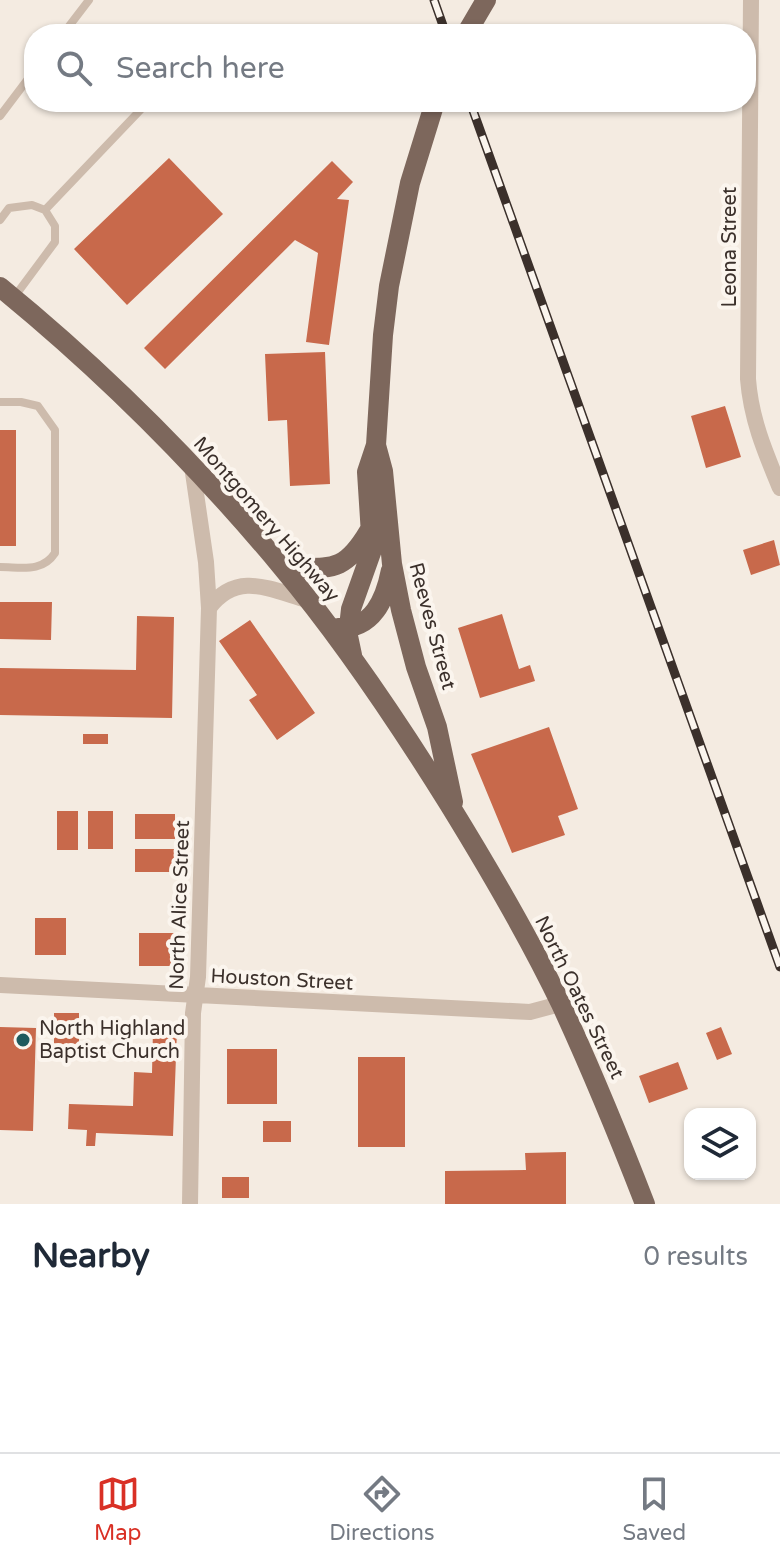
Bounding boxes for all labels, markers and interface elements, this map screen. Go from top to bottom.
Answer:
search box [24,24,756,112]
icon: search [52,46,96,90]
text: Search here [116,50,285,87]
street label: Leona Street [718,186,742,307]
street label: Montgomery Highway [188,432,345,607]
street label: Reeves Street [404,560,461,693]
street label: North Alice Street [165,819,195,990]
street label: North Oates Street [529,912,629,1083]
street label: Houston Street [210,964,354,996]
place label: North Highland Baptist Church [39,1017,185,1064]
marker: North Highland Baptist Church [14,1031,32,1049]
map controls [684,1108,756,1180]
button: layers [684,1108,756,1180]
text: Nearby [32,1236,150,1277]
text: 0 results [643,1241,748,1272]
tab: Map [94,1472,141,1546]
tab: Directions [329,1472,435,1546]
tab: Saved [622,1472,686,1546]

